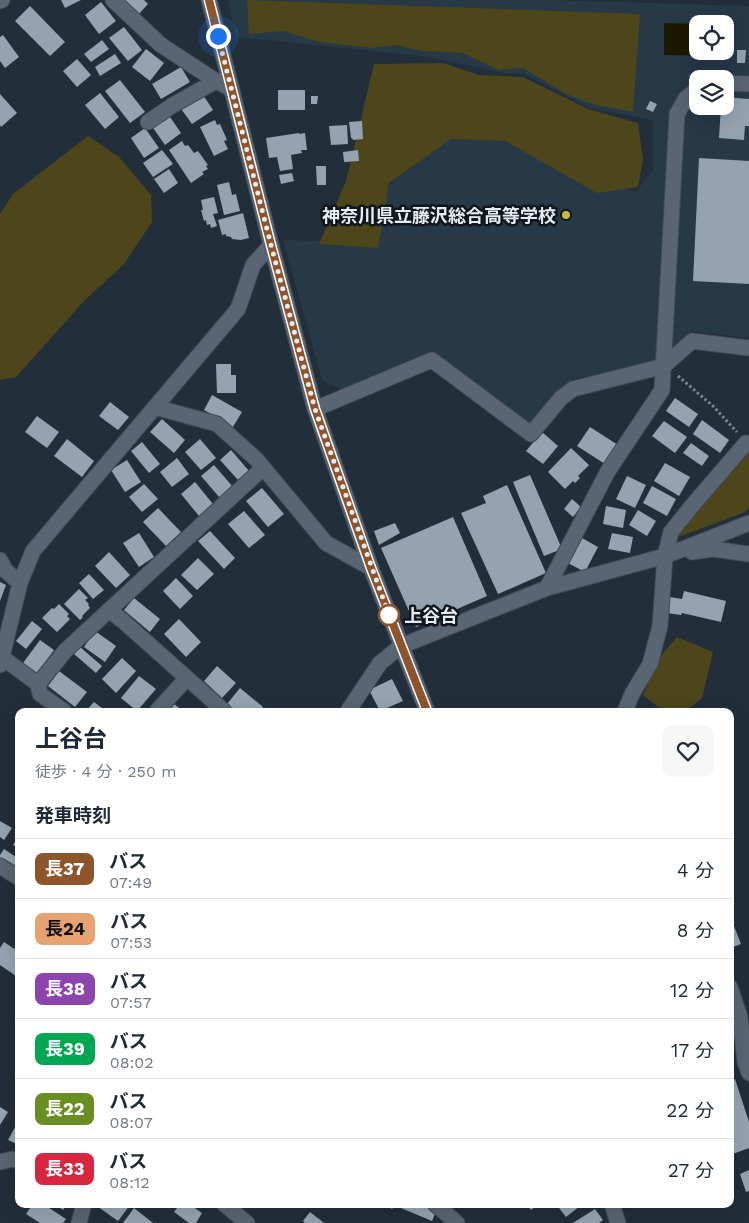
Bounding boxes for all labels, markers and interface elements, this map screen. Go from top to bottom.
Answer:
map controls [689,15,734,115]
button: locate [689,15,734,60]
your location [206,24,231,49]
button: layers [689,70,734,115]
place label: 神奈川県立藤沢総合高等学校 [322,205,556,226]
marker: 神奈川県立藤沢総合高等学校 [560,209,572,221]
marker: 上谷台 [378,604,400,626]
place label: 上谷台 [404,605,458,626]
text: 上谷台 [35,725,107,753]
button: heart [662,725,714,777]
text: 徒歩 · 4 分 · 250 m [35,762,177,781]
text: 発車時刻 [35,804,111,827]
text: バス [109,850,147,873]
text: 長37 [45,858,84,879]
text: 4 分 [677,859,714,882]
text: 07:49 [109,873,152,892]
text: バス [110,910,148,933]
text: 長24 [45,918,85,939]
text: 8 分 [677,919,714,942]
text: 07:53 [110,933,152,952]
text: バス [110,970,148,993]
text: 長38 [45,978,85,999]
text: 12 分 [670,979,714,1002]
text: 07:57 [110,993,152,1012]
text: バス [110,1030,148,1053]
text: 長39 [45,1038,85,1059]
text: 17 分 [671,1039,714,1062]
text: 08:02 [110,1053,154,1072]
text: バス [109,1090,147,1113]
text: 長22 [45,1098,84,1119]
text: 22 分 [666,1099,714,1122]
text: 08:07 [109,1113,153,1132]
text: バス [109,1150,147,1173]
text: 長33 [45,1158,84,1179]
text: 27 分 [668,1159,714,1182]
text: 08:12 [109,1173,149,1192]

